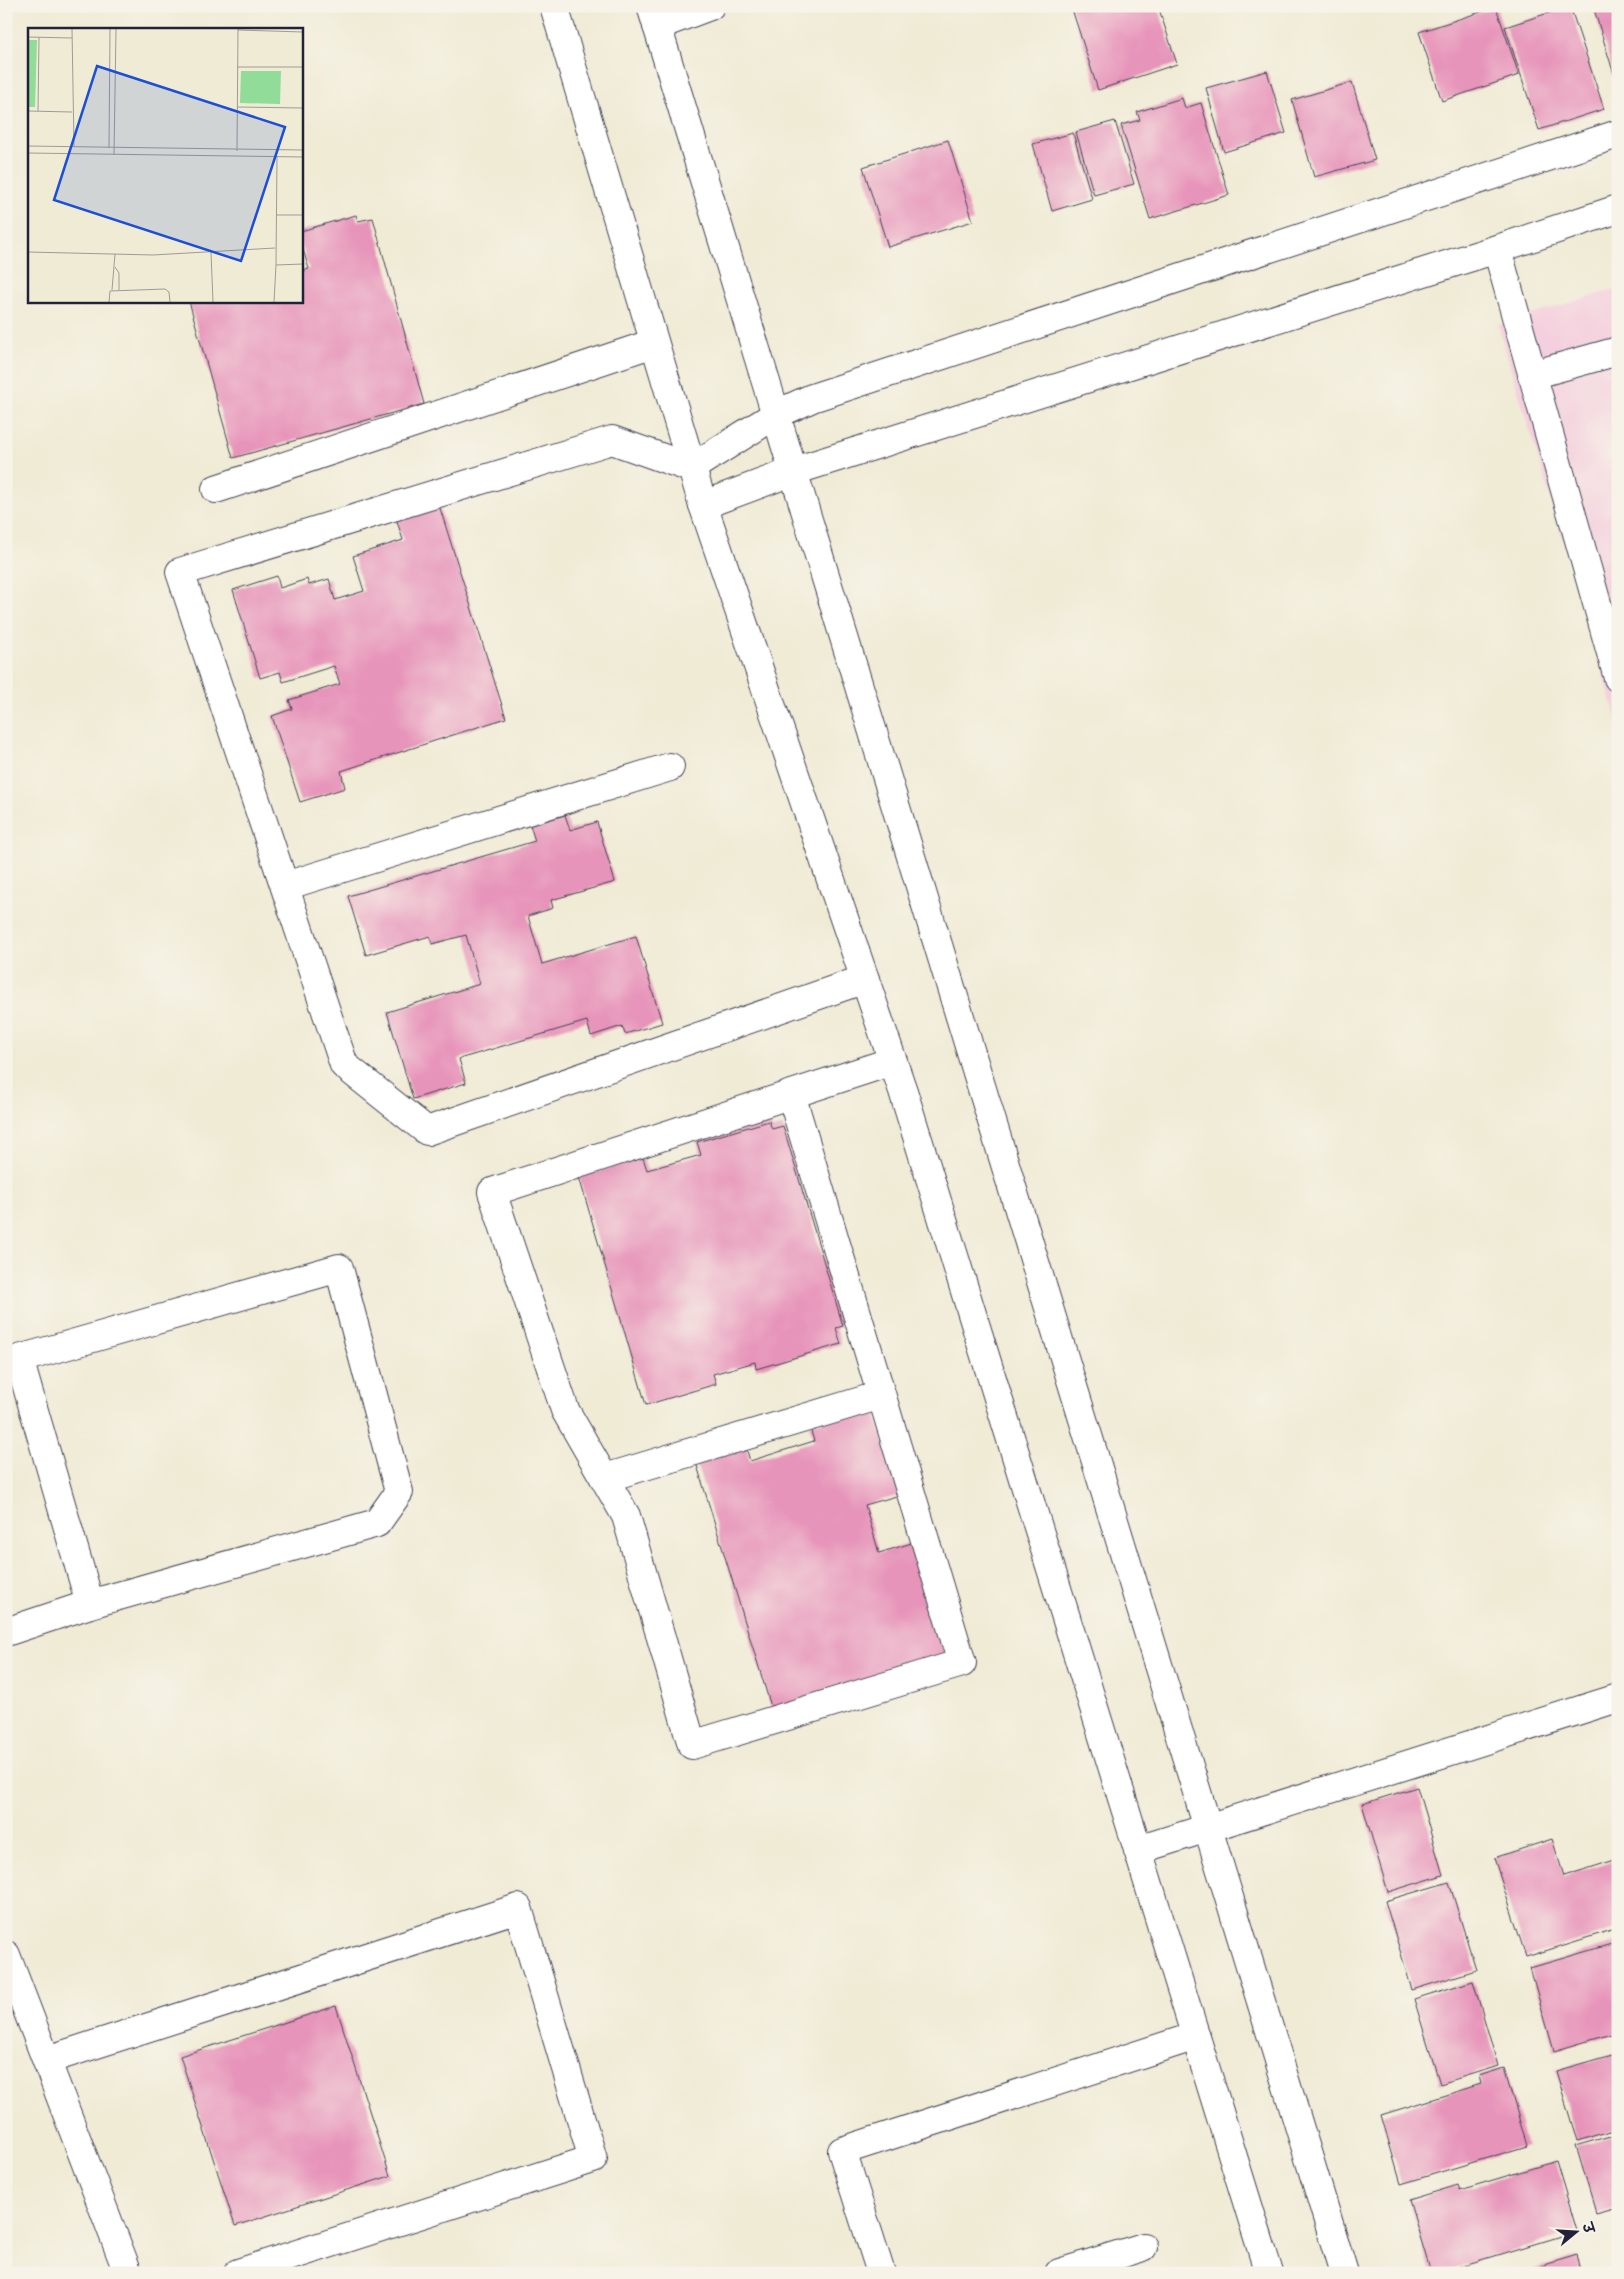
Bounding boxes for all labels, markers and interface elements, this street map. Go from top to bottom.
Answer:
inset map [28,28,302,302]
north arrow [1552,2206,1602,2256]
text: उ [1578,2219,1599,2237]

